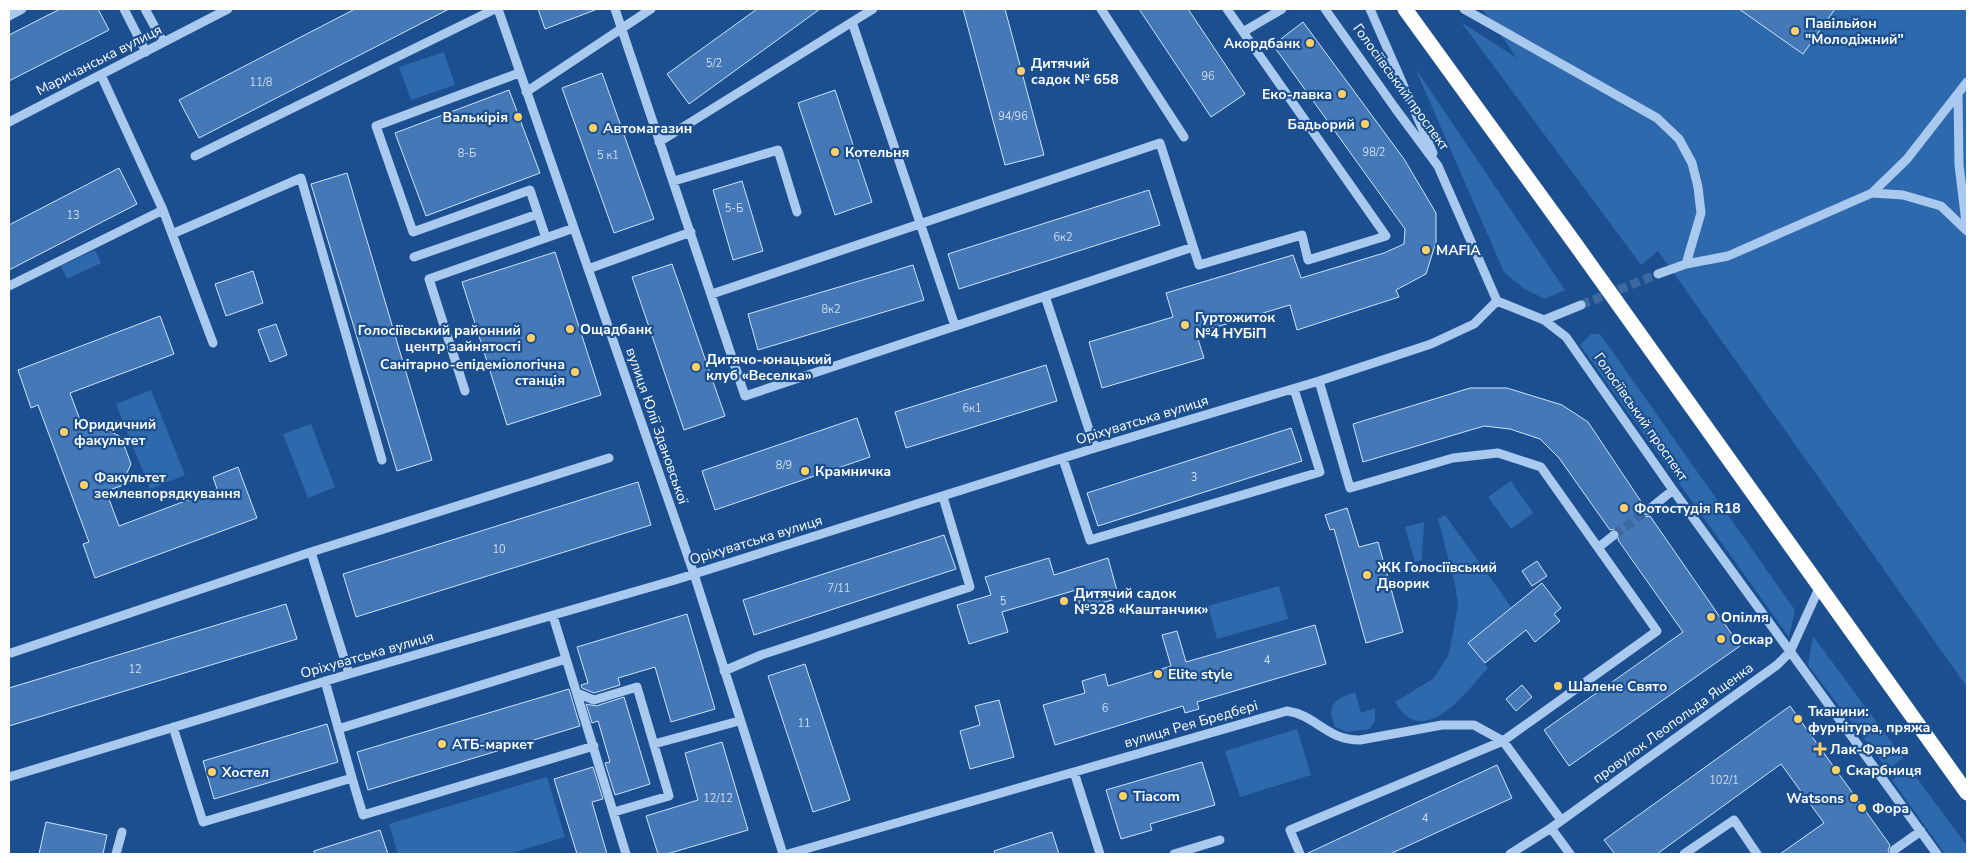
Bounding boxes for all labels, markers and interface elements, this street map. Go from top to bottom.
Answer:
place label: Павільйон "Молодіжний" [1805,14,1904,49]
street label: Маричанська вулиця [33,20,165,100]
street label: Голосіївський проспект [1348,20,1454,155]
marker: Павільйон "Молодіжний" [1789,25,1801,37]
place label: Акордбанк [1224,34,1300,53]
marker: Акордбанк [1304,37,1316,49]
place label: Дитячий садок № 658 [1031,54,1119,89]
house number: 5/2 [706,56,722,71]
marker: Дитячий садок № 658 [1015,65,1027,77]
house number: 96 [1201,69,1215,84]
house number: 11/8 [250,75,273,90]
place label: Еко-лавка [1262,85,1332,104]
marker: Еко-лавка [1336,88,1348,100]
place label: Валькірія [443,108,508,127]
house number: 94/96 [998,109,1028,124]
marker: Валькірія [512,111,524,123]
place label: Бадьорий [1288,115,1355,134]
marker: Бадьорий [1359,118,1371,130]
place label: Автомагазин [603,119,692,138]
marker: Автомагазин [587,122,599,134]
place label: Котельня [845,143,909,162]
house number: 98/2 [1363,145,1385,160]
house number: 8-Б [458,146,476,161]
marker: Котельня [829,146,841,158]
house number: 5 к1 [597,148,619,163]
house number: 5-Б [725,201,743,216]
house number: 13 [66,208,80,223]
house number: 6к2 [1054,230,1073,245]
place label: MAFIA [1436,241,1481,260]
marker: MAFIA [1420,244,1432,256]
house number: 8к2 [822,302,841,317]
place label: Гуртожиток №4 НУБіП [1195,308,1275,343]
marker: Гуртожиток №4 НУБіП [1179,319,1191,331]
place label: Ощадбанк [580,320,652,339]
place label: Голосіївський районний центр зайнятості [358,321,521,356]
marker: Ощадбанк [564,323,576,335]
marker: Голосіївський районний центр зайнятості [525,332,537,344]
street label: вулиця Юлії Здановської [621,345,693,507]
street label: Голосіївський проспект [1589,349,1693,486]
place label: Дитячо-юнацький клуб «Веселка» [706,350,832,385]
place label: Санітарно-епідеміологічна станція [380,355,565,390]
marker: Дитячо-юнацький клуб «Веселка» [690,361,702,373]
marker: Санітарно-епідеміологічна станція [569,366,581,378]
street label: Оріхуватська вулиця [1073,391,1211,449]
house number: 6к1 [963,401,982,416]
place label: Юридичний факультет [74,415,156,450]
marker: Юридичний факультет [58,426,70,438]
house number: 8/9 [776,458,792,473]
place label: Крамничка [815,462,891,481]
marker: Крамничка [799,465,811,477]
place label: Факультет землевпорядкування [94,468,241,503]
house number: 3 [1191,470,1197,485]
marker: Факультет землевпорядкування [78,479,90,491]
place label: Фотостудія R18 [1634,499,1741,518]
marker: Фотостудія R18 [1618,502,1630,514]
street label: Оріхуватська вулиця [687,511,825,569]
house number: 10 [492,542,506,557]
place label: ЖК Голосіївський Дворик [1377,558,1497,593]
marker: ЖК Голосіївський Дворик [1361,569,1373,581]
house number: 7/11 [828,581,850,596]
place label: Дитячий садок №328 «Каштанчик» [1074,584,1209,619]
house number: 5 [1000,594,1007,609]
marker: Дитячий садок №328 «Каштанчик» [1058,595,1070,607]
place label: Опілля [1721,608,1769,627]
marker: Опілля [1705,611,1717,623]
street label: Оріхуватська вулиця [298,627,436,683]
place label: Оскар [1731,630,1773,649]
marker: Оскар [1715,633,1727,645]
house number: 4 [1264,653,1271,668]
street label: провулок Леопольда Ященка [1589,658,1757,788]
house number: 12 [128,662,142,677]
place label: Elite style [1168,665,1233,684]
marker: Elite style [1152,668,1164,680]
place label: Шалене Свято [1568,677,1667,696]
marker: Шалене Свято [1552,680,1564,692]
street label: вулиця Рея Бредбері [1122,696,1260,752]
house number: 6 [1102,701,1109,716]
place label: Тканини: фурнітура, пряжа [1808,702,1930,737]
marker: Тканини: фурнітура, пряжа [1792,713,1804,725]
house number: 11 [797,716,811,731]
place label: АТБ-маркет [452,735,534,754]
marker: АТБ-маркет [436,738,448,750]
place label: Лак-Фарма [1830,740,1909,759]
marker: Лак-Фарма [1814,743,1826,755]
place label: Скарбниця [1846,761,1922,780]
place label: Хостел [221,763,269,782]
marker: Скарбниця [1830,764,1842,776]
marker: Хостел [206,766,218,778]
house number: 102/1 [1709,773,1739,788]
place label: Tiacom [1133,787,1180,806]
place label: Watsons [1786,789,1844,808]
marker: Tiacom [1117,790,1129,802]
house number: 12/12 [703,791,733,806]
marker: Watsons [1848,792,1860,804]
place label: Фора [1872,799,1909,818]
marker: Фора [1856,802,1868,814]
house number: 4 [1422,811,1429,826]

